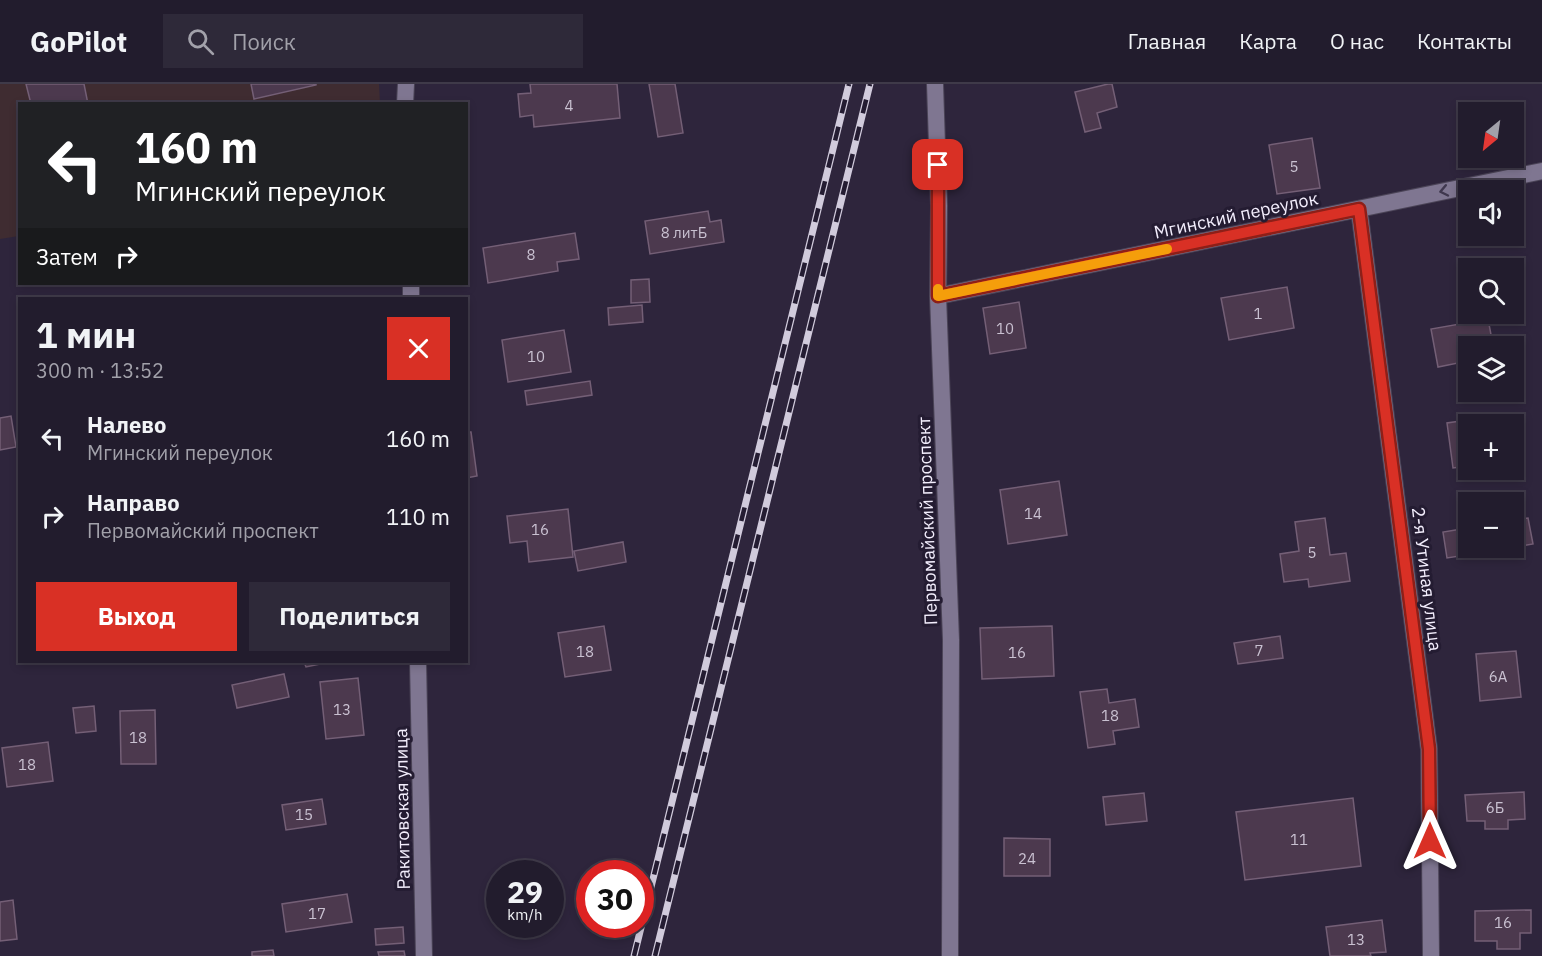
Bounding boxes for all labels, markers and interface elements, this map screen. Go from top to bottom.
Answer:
search box [163,14,583,68]
text: GoPilot [30,23,127,60]
icon: search [184,25,217,58]
text: Поиск [232,27,296,56]
text: Главная [1128,27,1206,55]
text: Карта [1239,27,1297,55]
text: О нас [1330,27,1384,55]
text: Контакты [1417,27,1512,55]
house number: 4 [564,96,574,115]
north arrow [1458,102,1524,168]
map controls [1458,102,1524,558]
text: 160 m [135,120,258,175]
icon: left [36,126,114,204]
pin [912,139,963,190]
icon: arrive [921,148,954,181]
house number: 5 [1289,157,1299,176]
text: Мгинский переулок [135,173,386,208]
button: sound [1458,180,1524,246]
one-way arrow [1439,184,1449,197]
street label: Мгинский переулок [1152,186,1320,244]
house number: 8 литБ [661,223,707,242]
icon: right [110,240,143,273]
text: Затем [36,242,98,271]
house number: 8 [526,245,536,264]
button: search [1458,258,1524,324]
house number: 1 [1253,304,1263,323]
text: 1 мин [36,311,136,358]
button: close [387,317,450,380]
house number: 10 [996,319,1014,338]
button: layers [1458,336,1524,402]
house number: 10 [527,347,545,366]
text: 300 m · 13:52 [36,357,164,384]
text: Налево [87,410,166,439]
button: + [1458,414,1524,480]
street label: Первомайский проспект [912,416,942,626]
icon: left [36,422,69,455]
text: 160 m [386,424,450,453]
text: Мгинский переулок [87,439,273,466]
text: Направо [87,488,180,517]
button: − [1458,492,1524,558]
icon: right [36,500,69,533]
text: 110 m [386,502,450,531]
house number: 14 [1024,504,1042,523]
street label: 2-я Утиная улица [1407,506,1447,653]
text: Первомайский проспект [87,517,319,544]
house number: 16 [531,520,549,539]
house number: 5 [1307,543,1317,562]
button: Выход [36,582,237,651]
button: Поделиться [249,582,450,651]
house number: 7 [1254,641,1264,660]
house number: 18 [576,642,594,661]
house number: 16 [1008,643,1026,662]
house number: 6А [1489,667,1508,686]
house number: 13 [333,700,351,719]
house number: 18 [1101,706,1119,725]
house number: 18 [129,728,147,747]
street label: Ракитовская улица [389,728,415,890]
house number: 18 [18,755,36,774]
house number: 6Б [1486,798,1504,817]
house number: 15 [295,805,313,824]
position arrow [1398,809,1462,873]
house number: 11 [1290,830,1308,849]
house number: 24 [1018,849,1036,868]
speed limit sign: 30 [576,860,654,938]
text: 29 [507,872,543,911]
house number: 17 [308,904,326,923]
text: km/h [507,905,543,924]
house number: 16 [1494,913,1512,932]
house number: 13 [1347,930,1365,949]

